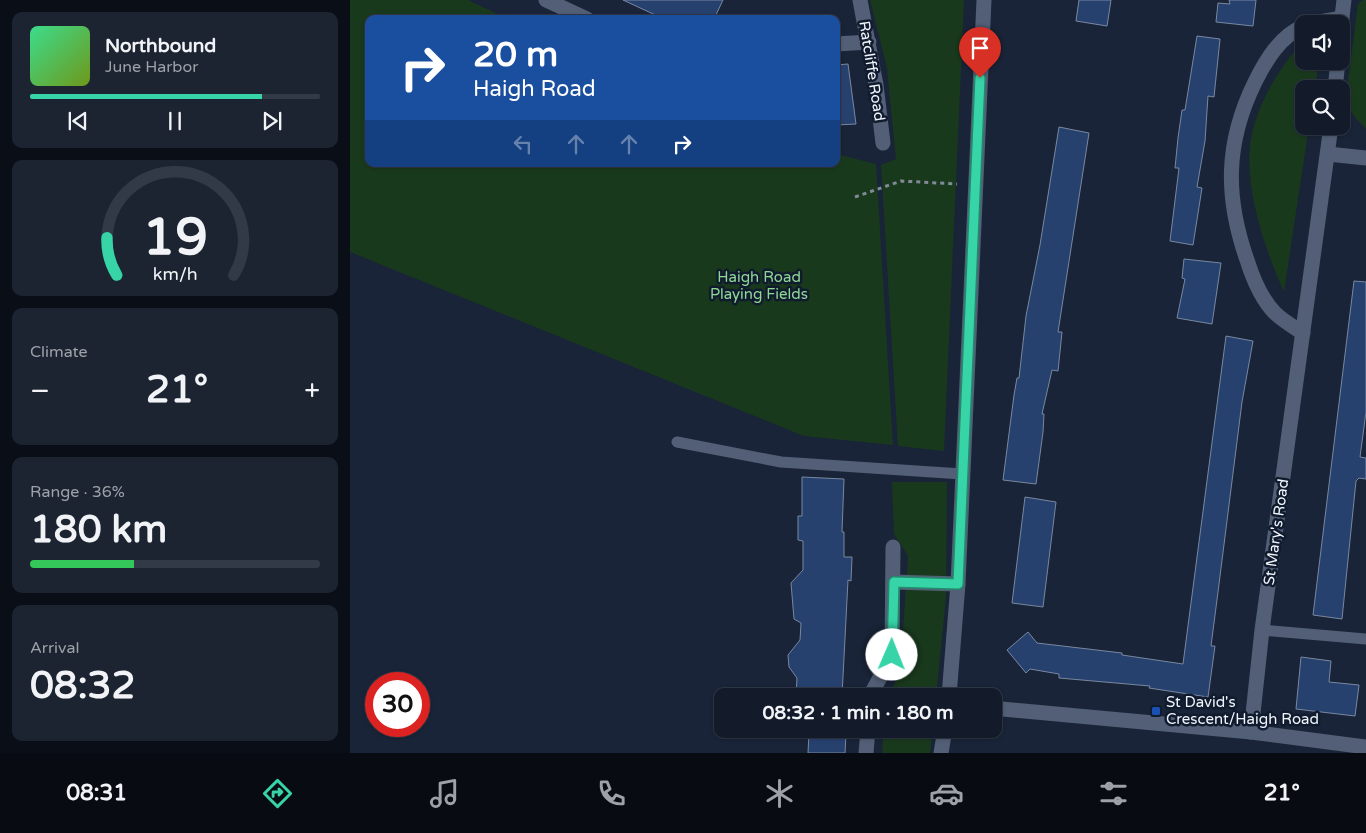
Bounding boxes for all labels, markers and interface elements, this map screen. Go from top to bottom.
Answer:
map controls [1295,15,1350,135]
button: sound [1295,15,1350,70]
street label: Ratcliffe Road [855,20,889,122]
pin [959,27,1001,78]
text: 20 m [473,34,558,76]
icon: arrive [966,34,994,62]
text: Northbound [105,35,216,57]
icon: right [390,35,455,100]
text: June Harbor [105,57,198,77]
text: Haigh Road [473,76,596,102]
button: search [1295,80,1350,135]
icon: previous [64,107,92,135]
icon: pause [161,107,189,135]
icon: next [258,107,286,135]
icon: left [509,130,537,158]
icon: ahead [562,130,590,158]
icon: ahead [615,130,643,158]
icon: right [668,130,696,158]
text: 19 [142,206,208,269]
text: km/h [153,264,197,285]
park label: Haigh Road Playing Fields [710,268,808,303]
text: Climate [30,342,88,362]
text: 21° [146,367,208,413]
text: − [30,374,50,408]
text: + [304,374,320,408]
street label: St Mary's Road [1260,478,1292,586]
text: Range · 36% [30,482,125,502]
text: 180 km [30,507,167,553]
position arrow [865,628,917,680]
text: Arrival [30,638,79,658]
text: 08:32 [30,663,135,709]
speed limit sign: 30 [365,672,430,737]
place label: St David's Crescent/Haigh Road [1166,693,1319,728]
text: 08:32 · 1 min · 180 m [762,702,954,724]
marker: St David's Crescent/Haigh Road [1150,705,1162,717]
icon: directions [260,776,295,811]
icon: music [427,776,462,811]
icon: phone [594,776,629,811]
icon: climate [762,776,797,811]
icon: car [929,776,964,811]
icon: filters [1096,776,1131,811]
text: 08:31 [66,780,127,806]
text: 21° [1264,780,1300,806]

